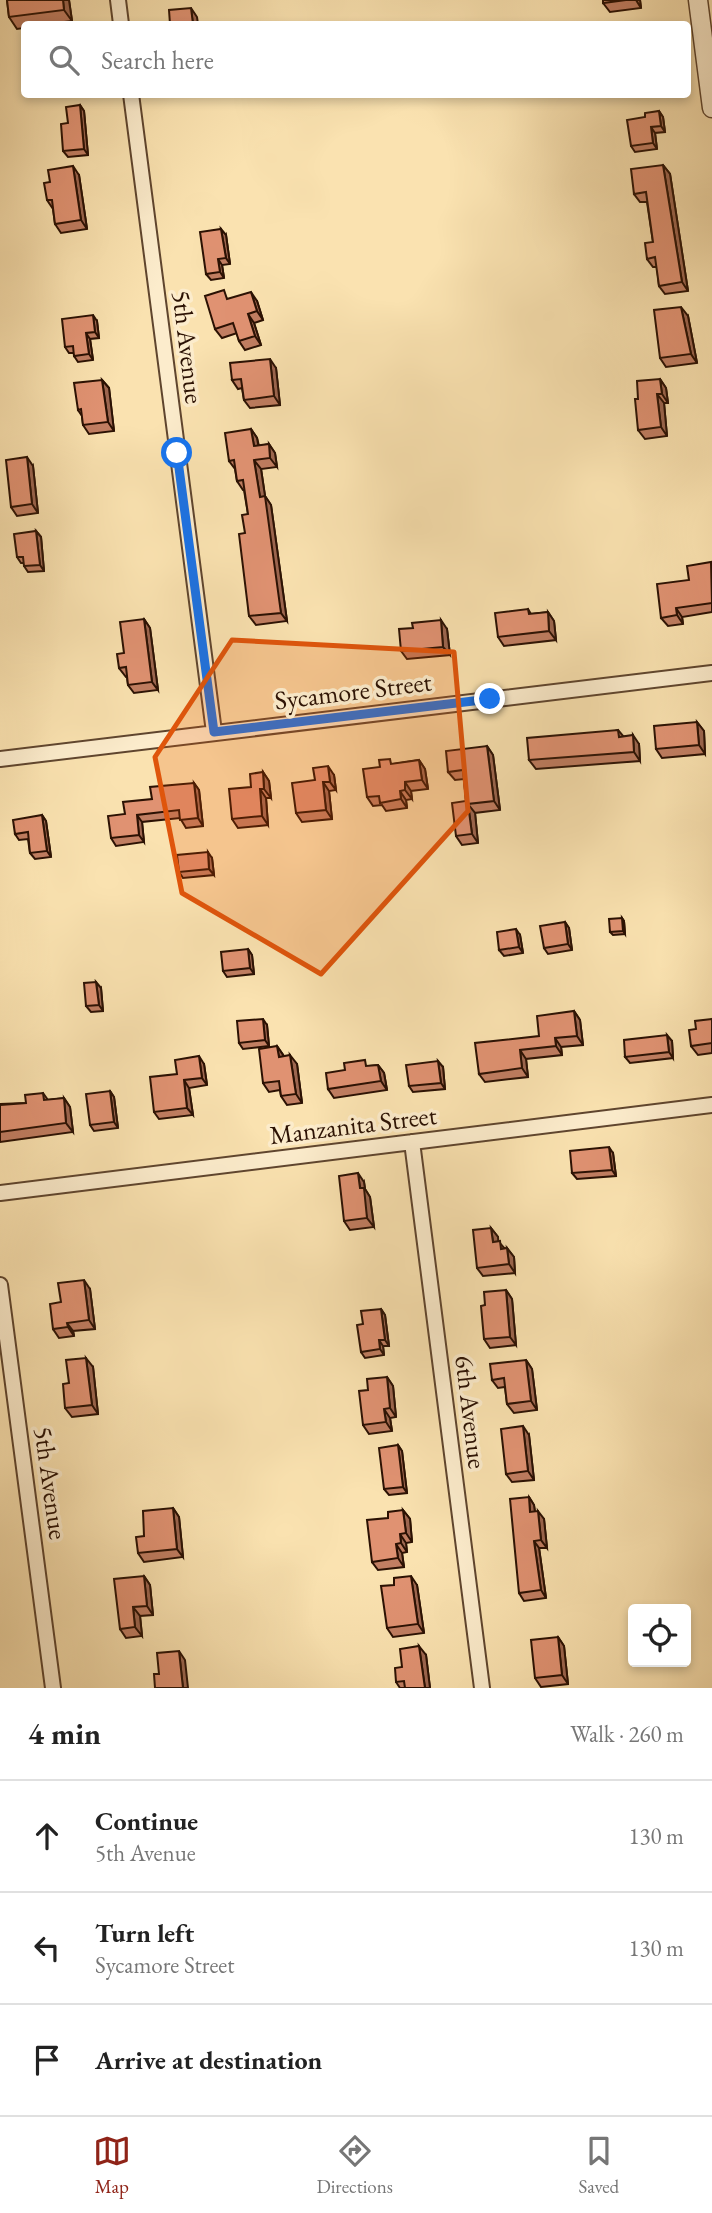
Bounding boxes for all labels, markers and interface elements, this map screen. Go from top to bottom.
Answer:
search box [21,21,691,98]
icon: search [45,41,83,79]
text: Search here [101,43,214,77]
street label: 5th Avenue [164,288,212,406]
route start [161,437,192,468]
street label: Sycamore Street [273,665,433,717]
route end [474,683,505,714]
street label: Manzanita Street [267,1098,439,1152]
street label: 6th Avenue [447,1353,495,1471]
street label: 5th Avenue [26,1424,76,1542]
map controls [628,1604,691,1667]
button: locate [628,1604,691,1667]
text: 4 min [28,1714,101,1753]
text: Walk · 260 m [570,1719,684,1749]
text: Continue [95,1804,198,1838]
icon: ahead [28,1817,66,1855]
text: 130 m [628,1821,684,1851]
text: 5th Avenue [95,1838,196,1868]
text: Turn left [95,1916,194,1950]
icon: left [28,1929,66,1967]
text: 130 m [628,1933,684,1963]
text: Sycamore Street [95,1950,234,1980]
icon: arrive [28,2041,66,2079]
text: Arrive at destination [95,2043,322,2077]
tab: Map [93,2132,131,2199]
tab: Directions [316,2132,393,2199]
tab: Saved [578,2132,619,2199]

